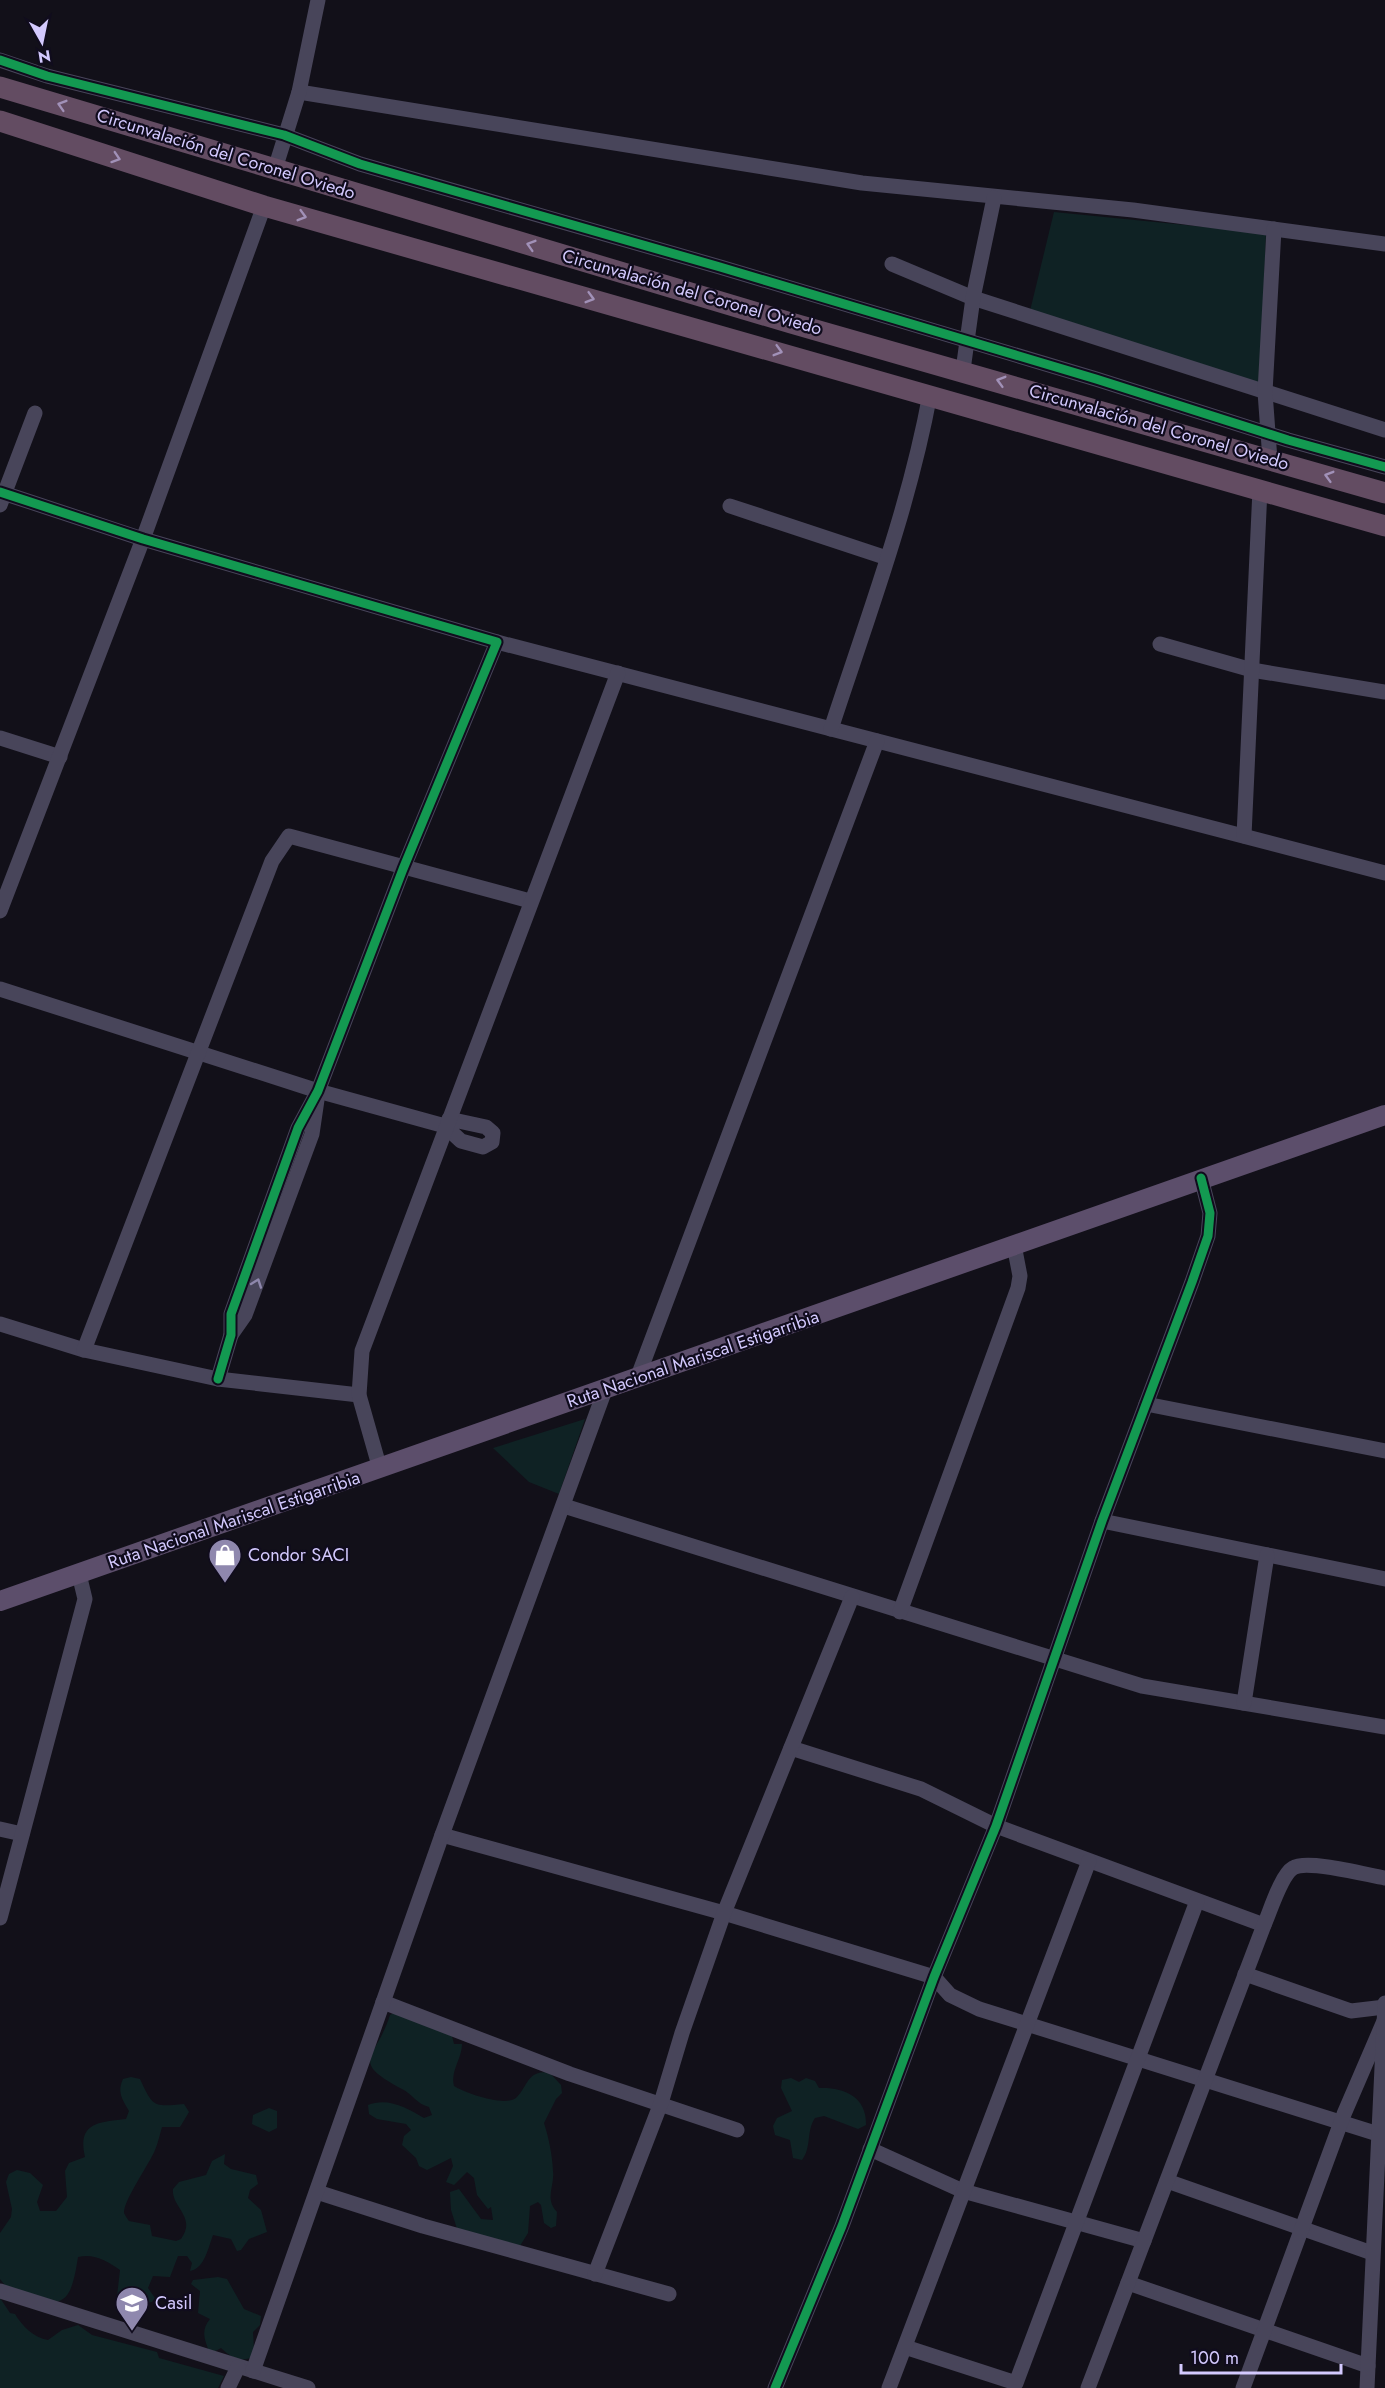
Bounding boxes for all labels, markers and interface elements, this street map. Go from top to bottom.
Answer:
north arrow [12,12,72,72]
text: N [36,44,52,69]
one-way arrow [57,100,68,112]
street label: Circunvalación del Coronel Oviedo [93,102,359,206]
one-way arrow [110,151,121,163]
one-way arrow [296,209,307,221]
one-way arrow [526,240,537,252]
street label: Circunvalación del Coronel Oviedo [559,242,825,342]
one-way arrow [584,291,595,303]
one-way arrow [772,344,783,356]
one-way arrow [996,376,1006,388]
street label: Circunvalación del Coronel Oviedo [1026,377,1292,477]
one-way arrow [1324,471,1334,484]
one-way arrow [250,1278,262,1289]
street label: Ruta Nacional Mariscal Estigarribia [563,1304,823,1414]
street label: Ruta Nacional Mariscal Estigarribia [104,1465,364,1575]
shop icon: Condor SACI [207,1537,243,1584]
place label: Condor SACI [248,1542,349,1568]
school or university icon: Casil [114,2285,150,2332]
place label: Casil [155,2290,192,2316]
scale bar [1181,2337,1342,2375]
text: 100 m [1190,2345,1239,2371]

